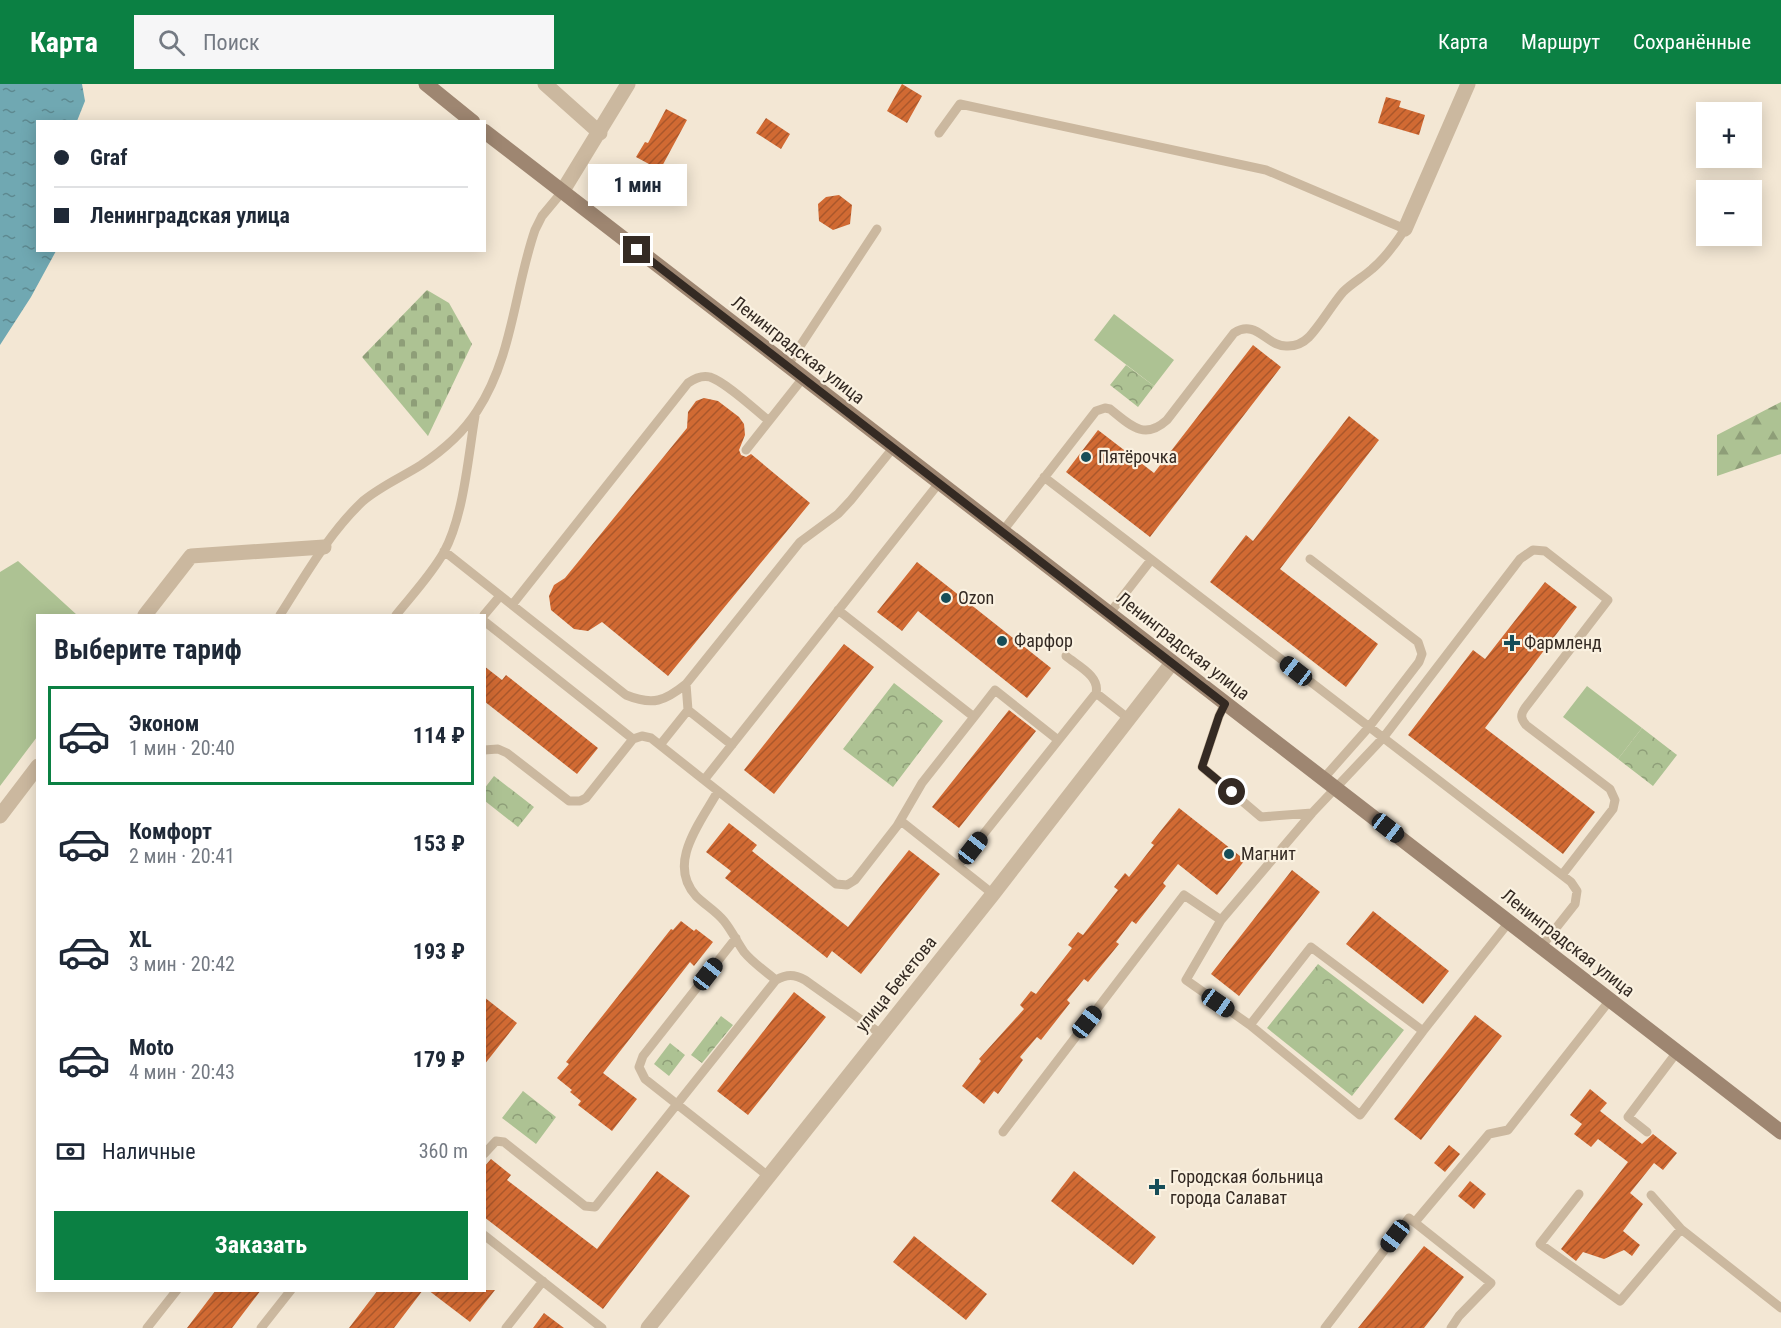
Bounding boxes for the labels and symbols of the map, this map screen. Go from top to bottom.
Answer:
callout: 1 мин [588,163,686,205]
route end [623,236,650,263]
street label: Ленинградская улица [728,291,869,408]
place label: Пятёрочка [1098,446,1177,467]
marker: Пятёрочка [1079,450,1093,464]
place label: Ozon [958,587,994,608]
street label: Ленинградская улица [1113,587,1254,704]
marker: Ozon [939,591,953,605]
place label: Фарфор [1014,630,1073,651]
place label: Фармленд [1524,632,1602,653]
marker: Фарфор [995,634,1009,648]
marker: Фармленд [1505,636,1519,650]
car [1276,653,1316,689]
route start [1218,778,1245,805]
car [1368,810,1408,846]
car [955,828,991,868]
place label: Магнит [1241,843,1296,864]
marker: Магнит [1222,847,1236,861]
street label: Ленинградская улица [1498,884,1639,1001]
street label: улица Бекетова [851,932,941,1036]
car [690,954,726,994]
car [1198,985,1238,1021]
car [1069,1002,1105,1042]
place label: Городская больница города Салават [1170,1166,1323,1208]
marker: Городская больница города Салават [1148,1178,1166,1196]
car [1377,1216,1413,1256]

